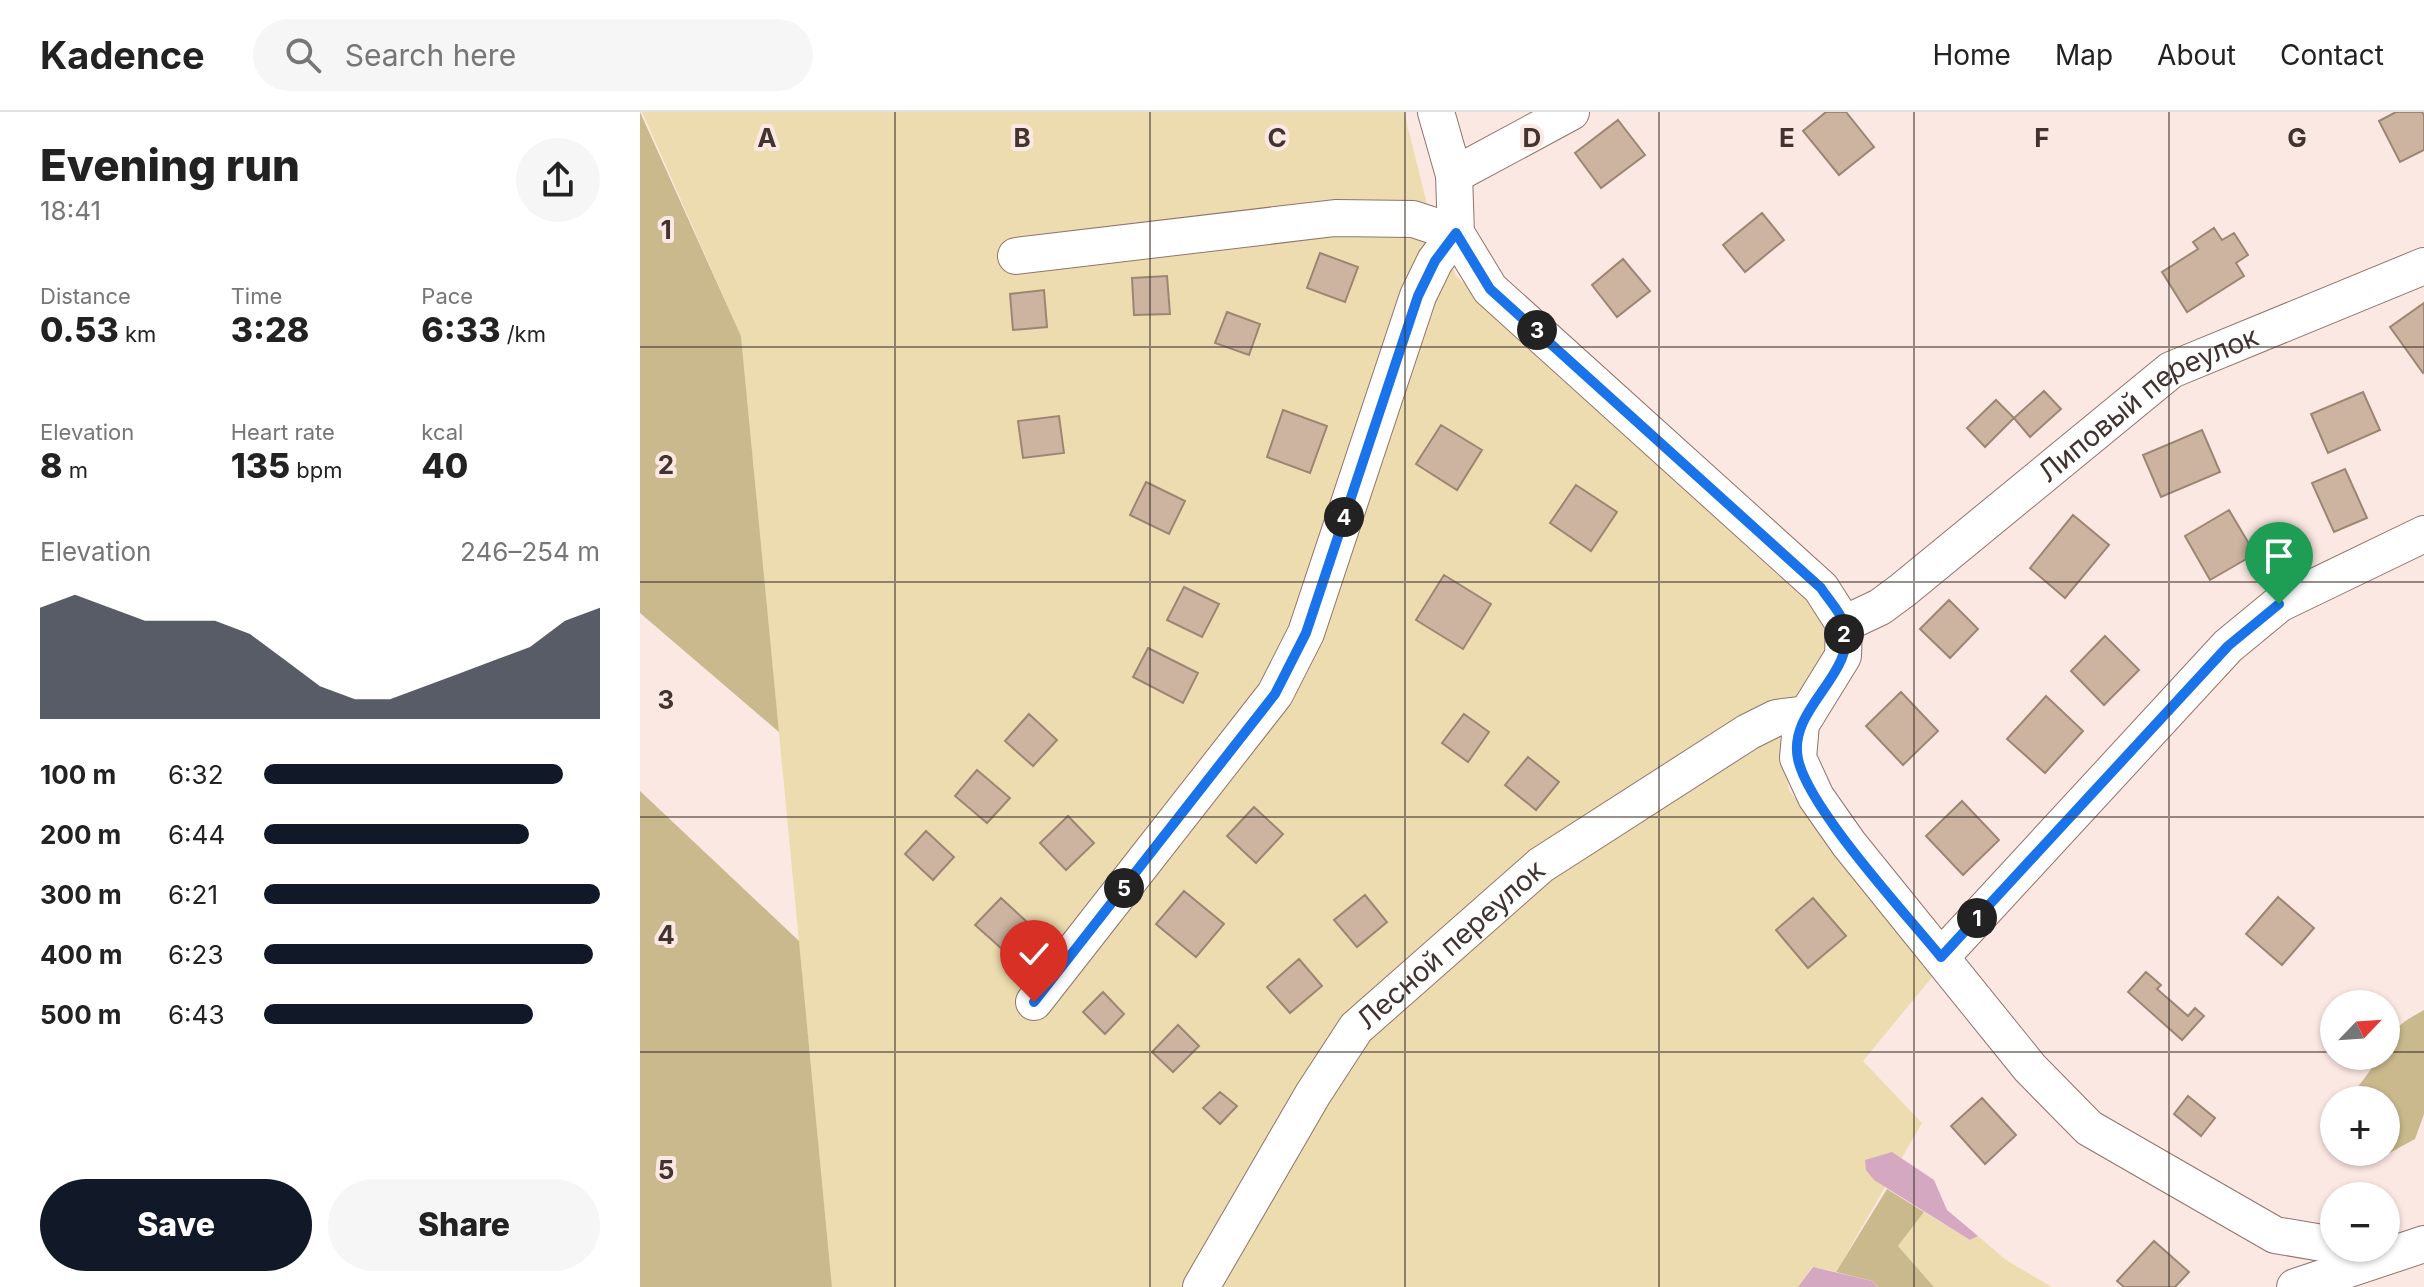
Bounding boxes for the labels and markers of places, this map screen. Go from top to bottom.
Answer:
pin: 3 [1517,310,1557,350]
pin: 4 [1324,497,1364,537]
pin [2245,522,2313,604]
pin: 2 [1824,614,1864,654]
pin: 5 [1104,868,1144,908]
pin: 1 [1957,898,1997,938]
pin [1000,920,1068,1002]

